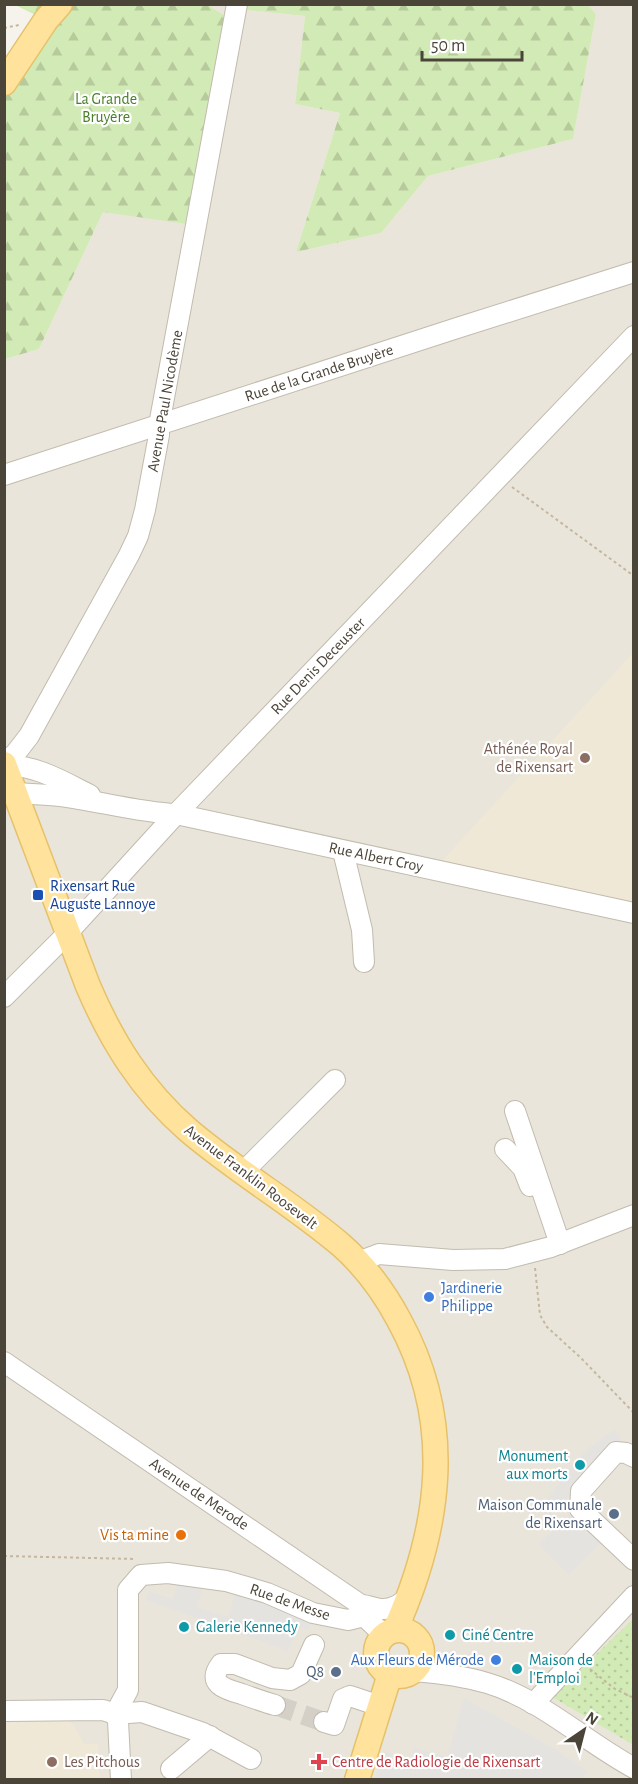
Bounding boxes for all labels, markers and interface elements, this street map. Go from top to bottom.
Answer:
scale bar [422,24,522,62]
text: 50 m [431,37,465,55]
park label: La Grande Bruyère [75,91,137,126]
street label: Avenue Paul Nicodème [145,329,185,473]
street label: Rue de la Grande Bruyère [243,341,396,406]
street label: Rue Denis Deceuster [268,614,369,718]
place label: Athénée Royal de Rixensart [484,741,573,775]
marker: Athénée Royal de Rixensart [578,751,592,765]
street label: Rue Albert Croy [327,839,425,876]
place label: Rixensart Rue Auguste Lannoye [50,878,156,913]
marker: Rixensart Rue Auguste Lannoye [31,888,45,902]
street label: Avenue Franklin Roosevelt [181,1122,321,1232]
place label: Jardinerie Philippe [441,1280,502,1314]
marker: Jardinerie Philippe [422,1290,436,1304]
place label: Monument aux morts [498,1448,568,1482]
street label: Avenue de Merode [146,1455,252,1533]
marker: Monument aux morts [573,1458,587,1472]
place label: Maison Communale de Rixensart [478,1497,602,1531]
marker: Maison Communale de Rixensart [607,1507,621,1521]
place label: Vis ta mine [100,1527,169,1543]
marker: Vis ta mine [174,1528,188,1542]
street label: Rue de Messe [248,1581,332,1623]
place label: Galerie Kennedy [196,1619,298,1636]
marker: Galerie Kennedy [177,1620,191,1634]
place label: Ciné Centre [462,1627,534,1643]
marker: Ciné Centre [443,1628,457,1642]
place label: Aux Fleurs de Mérode [351,1652,484,1668]
place label: Maison de l'Emploi [529,1652,593,1686]
marker: Aux Fleurs de Mérode [489,1653,503,1667]
marker: Maison de l'Emploi [510,1662,524,1676]
place label: Q8 [306,1664,324,1681]
marker: Q8 [329,1665,343,1679]
north arrow [554,1700,614,1760]
text: N [583,1709,601,1728]
marker: Centre de Radiologie de Rixensart [310,1753,328,1771]
place label: Les Pitchous [64,1754,140,1770]
place label: Centre de Radiologie de Rixensart [332,1754,540,1770]
marker: Les Pitchous [45,1755,59,1769]

